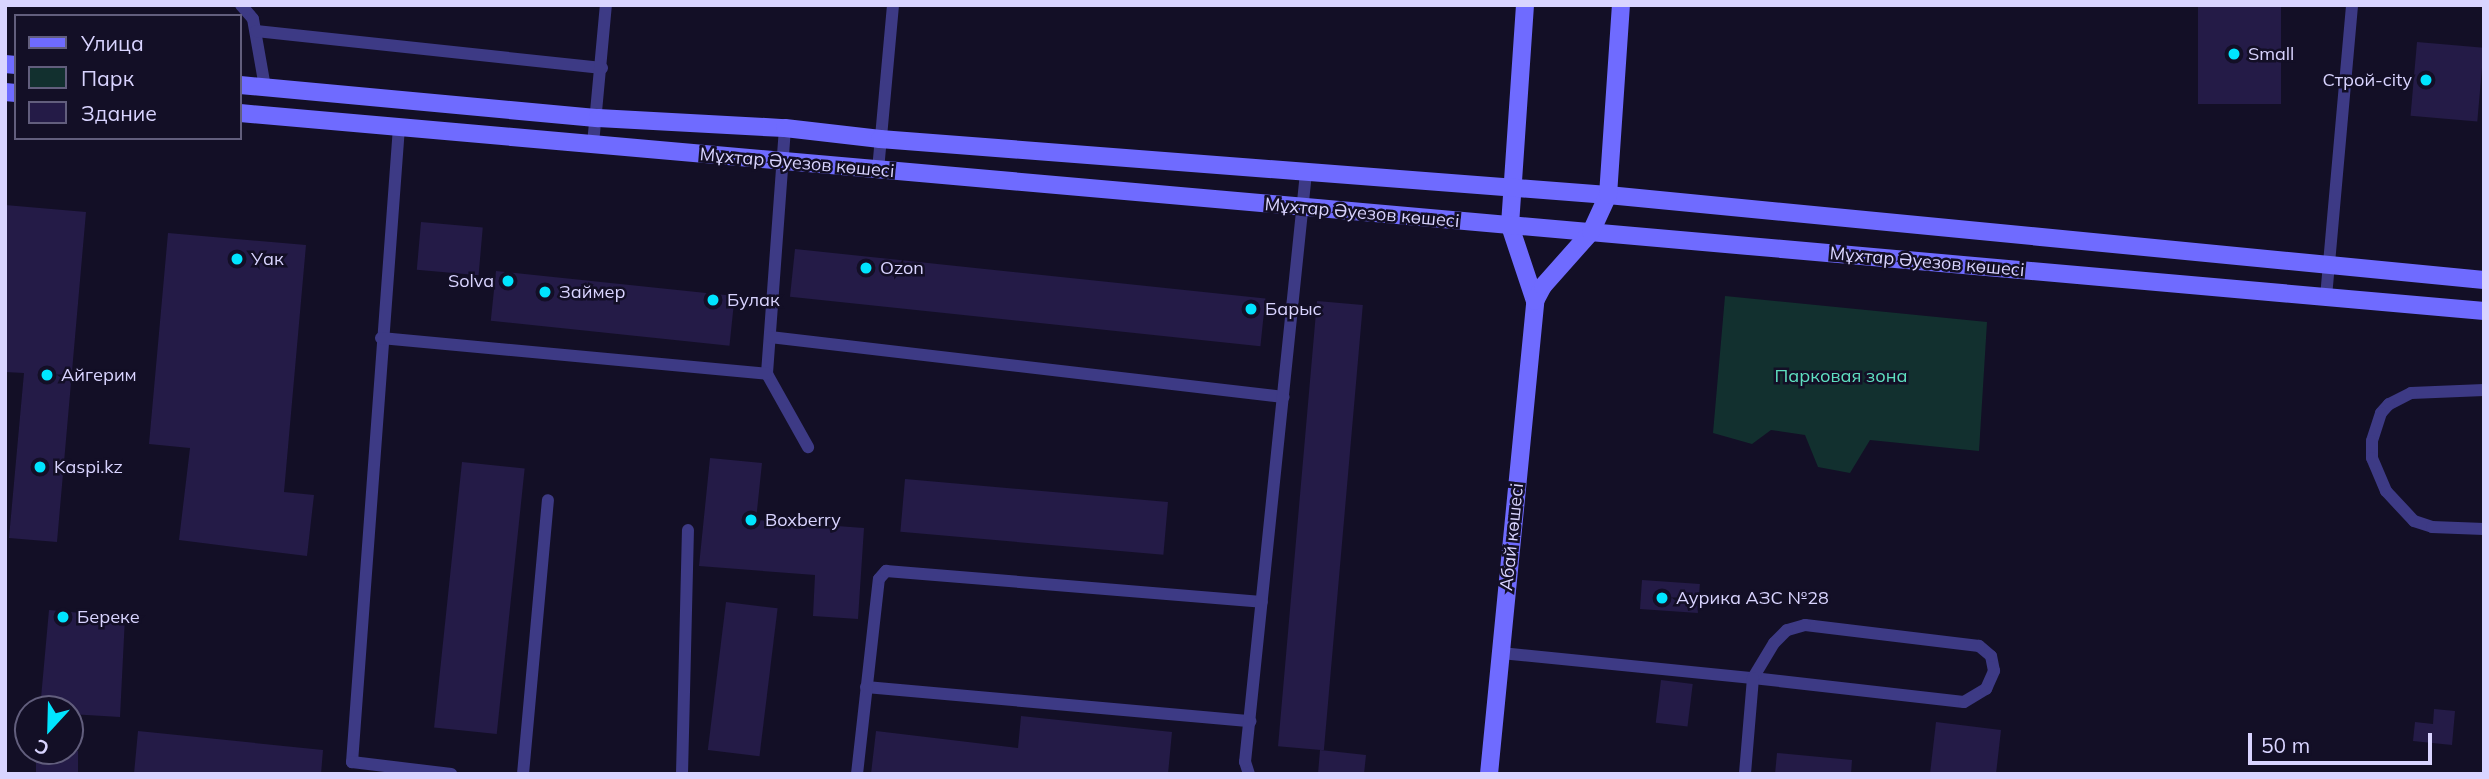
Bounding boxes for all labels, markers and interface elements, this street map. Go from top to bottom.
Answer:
legend [14,14,242,140]
text: Улица [81,30,144,56]
place label: Small [2248,43,2294,65]
marker: Small [2226,46,2242,62]
text: Парк [81,65,134,91]
place label: Строй-city [2322,69,2412,91]
marker: Строй-city [2418,72,2434,88]
text: Здание [81,100,157,126]
street label: Мұхтар Әуезов көшесі [699,144,895,182]
street label: Мұхтар Әуезов көшесі [1264,194,1460,232]
street label: Мұхтар Әуезов көшесі [1829,243,2025,281]
place label: Уак [251,248,284,270]
marker: Уак [229,251,245,267]
place label: Ozon [880,257,924,279]
marker: Ozon [858,260,874,276]
place label: Solva [448,270,494,292]
marker: Solva [500,273,516,289]
place label: Займер [559,281,626,303]
marker: Займер [537,284,553,300]
place label: Булак [727,289,780,311]
marker: Булак [705,292,721,308]
place label: Барыс [1265,298,1322,320]
marker: Барыс [1243,301,1259,317]
place label: Айгерим [61,364,137,386]
park label: Парковая зона [1775,365,1907,387]
marker: Айгерим [39,367,55,383]
place label: Kaspi.kz [54,456,123,478]
marker: Kaspi.kz [32,459,48,475]
street label: Абай көшесі [1496,482,1528,592]
place label: Boxberry [765,509,841,531]
marker: Boxberry [743,512,759,528]
place label: Аурика АЗС №28 [1676,587,1829,609]
marker: Аурика АЗС №28 [1654,590,1670,606]
place label: Береке [77,606,140,628]
marker: Береке [55,609,71,625]
north arrow [14,695,84,765]
scale bar [2251,720,2435,764]
text: 50 m [2261,732,2310,758]
text: С [31,734,52,761]

